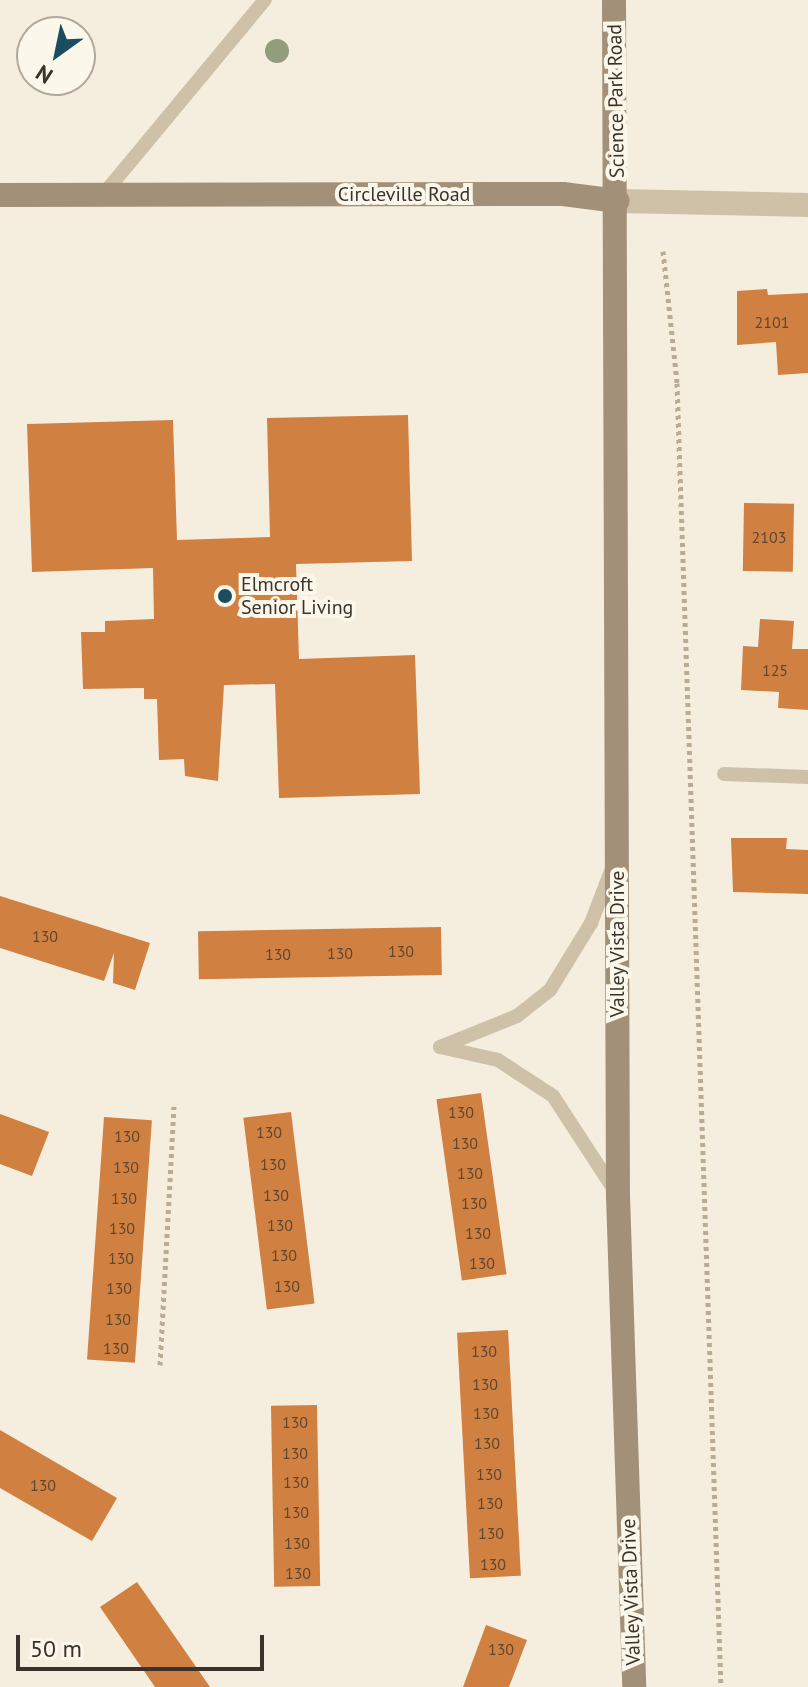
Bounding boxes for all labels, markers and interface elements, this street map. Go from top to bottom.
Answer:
north arrow [16,16,96,96]
street label: Science Park Road [603,23,629,179]
text: N [30,59,58,90]
street label: Circleville Road [338,182,470,206]
house number: 2101 [755,312,789,332]
house number: 2103 [752,527,786,547]
place label: Elmcroft Senior Living [241,572,353,619]
marker: Elmcroft Senior Living [216,587,234,605]
house number: 125 [762,660,788,680]
street label: Valley Vista Drive [605,870,629,1018]
house number: 130 [32,926,58,946]
house number: 130 [388,941,414,961]
house number: 130 [327,943,353,963]
house number: 130 [265,944,291,964]
house number: 130 [448,1102,474,1122]
house number: 130 [256,1122,282,1142]
house number: 130 [114,1126,140,1146]
house number: 130 [452,1133,478,1153]
house number: 130 [260,1154,286,1174]
house number: 130 [113,1157,139,1177]
house number: 130 [457,1163,483,1183]
house number: 130 [263,1185,289,1205]
house number: 130 [111,1188,137,1208]
house number: 130 [461,1193,487,1213]
house number: 130 [267,1215,293,1235]
house number: 130 [109,1218,135,1238]
house number: 130 [465,1223,491,1243]
house number: 130 [271,1245,297,1265]
house number: 130 [108,1248,134,1268]
house number: 130 [469,1253,495,1273]
house number: 130 [274,1276,300,1296]
house number: 130 [106,1278,132,1298]
house number: 130 [105,1309,131,1329]
house number: 130 [103,1338,129,1358]
house number: 130 [471,1341,497,1361]
house number: 130 [472,1374,498,1394]
house number: 130 [473,1403,499,1423]
house number: 130 [282,1412,308,1432]
house number: 130 [474,1433,500,1453]
house number: 130 [282,1443,308,1463]
house number: 130 [476,1464,502,1484]
house number: 130 [283,1472,309,1492]
house number: 130 [30,1475,56,1495]
house number: 130 [477,1493,503,1513]
house number: 130 [283,1502,309,1522]
street label: Valley Vista Drive [616,1517,646,1667]
house number: 130 [478,1523,504,1543]
house number: 130 [284,1533,310,1553]
house number: 130 [480,1554,506,1574]
house number: 130 [285,1563,311,1583]
scale bar [20,1619,268,1669]
text: 50 m [30,1633,82,1664]
house number: 130 [488,1639,514,1659]

